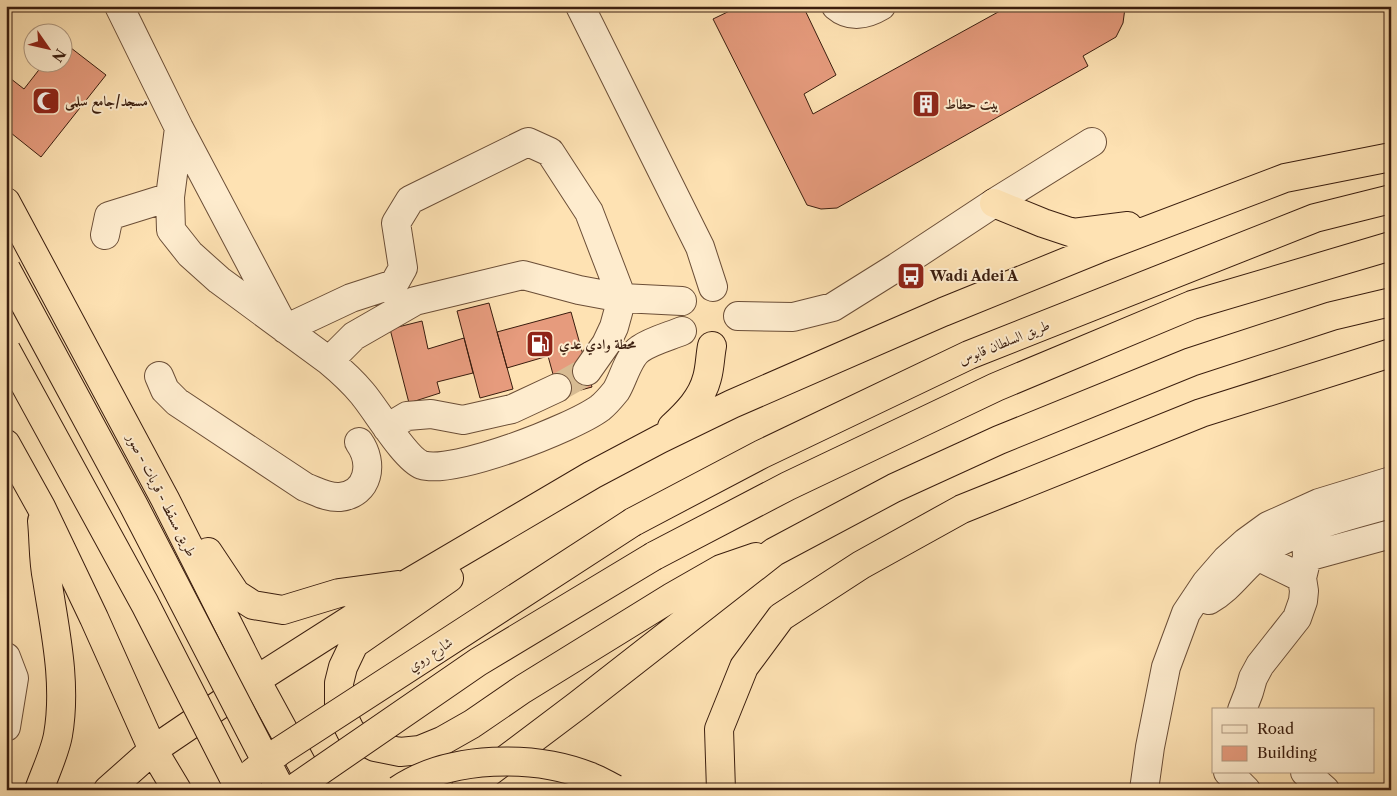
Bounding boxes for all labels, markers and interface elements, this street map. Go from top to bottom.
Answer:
north arrow [22,22,72,72]
text: N [48,45,70,65]
mosque icon: مسجد/جامع سلمى [31,86,61,116]
building icon: بيت حطاط [911,89,941,119]
place label: مسجد/جامع سلمى [65,92,148,114]
place label: بيت حطاط [945,95,999,113]
bus stop icon: Wadi Adei A [896,261,926,291]
place label: Wadi Adei A [929,267,1019,285]
street label: طريق السلطان قابوس [956,315,1052,368]
fuel station icon: محطة وادي عدي [525,329,555,359]
place label: محطة وادي عدي [559,335,636,356]
street label: طريق مسقط - قريات - صور [122,429,201,560]
street label: شارع روي [404,633,458,678]
legend [1212,708,1374,774]
text: Road [1257,719,1294,738]
text: Building [1257,743,1317,762]

